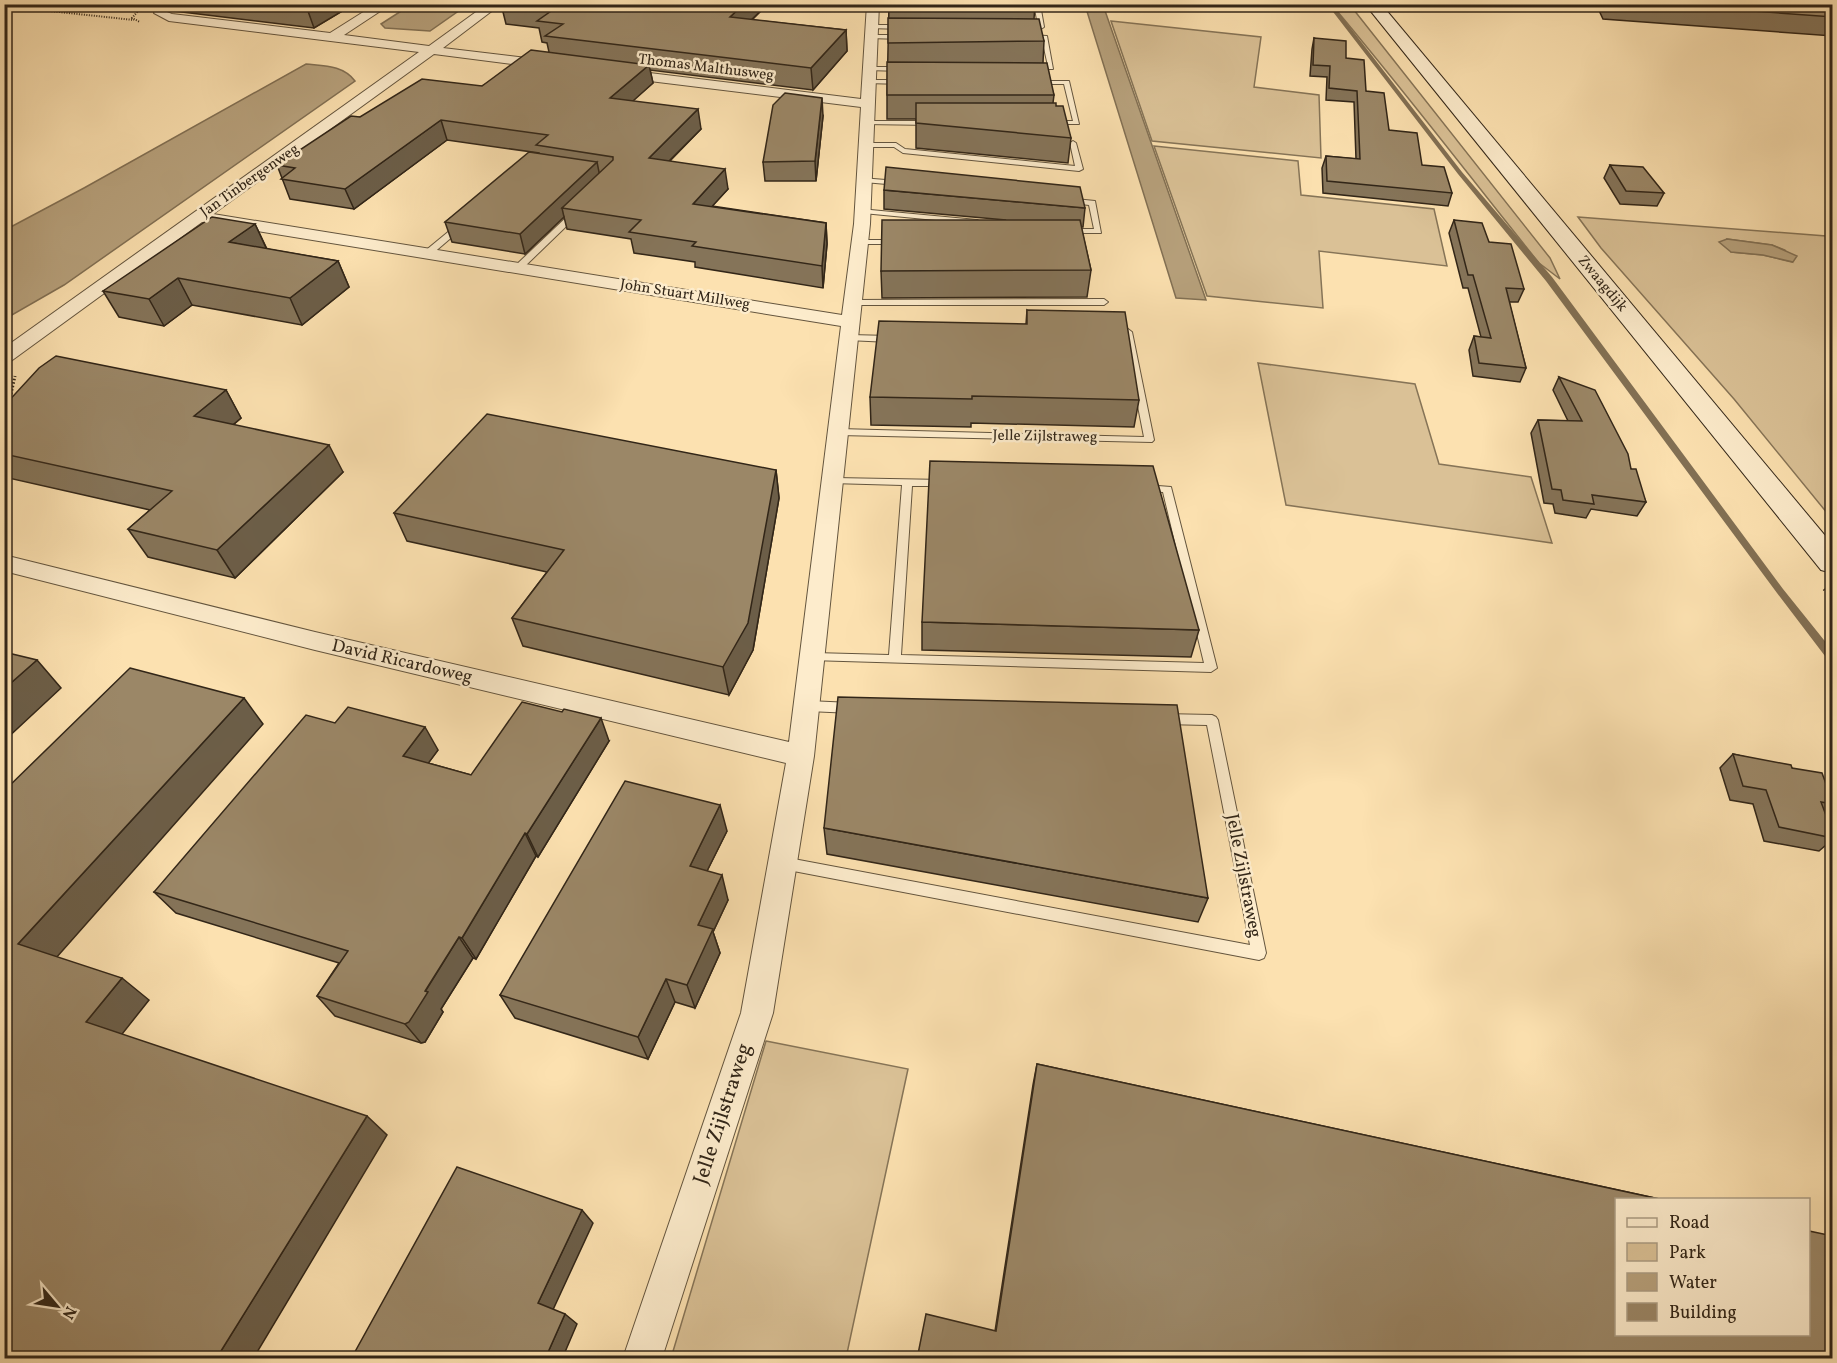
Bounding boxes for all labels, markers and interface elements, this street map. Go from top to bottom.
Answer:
street label: Thomas Malthusweg [637,49,775,87]
street label: Jan Tinbergenweg [196,139,304,223]
street label: Zwaagdijk [1572,251,1632,317]
street label: John Stuart Millweg [618,274,752,316]
street label: Jelle Zijlstraweg [992,426,1098,448]
street label: David Ricardoweg [329,634,475,690]
street label: Jelle Zijlstraweg [1219,812,1267,940]
street label: Jelle Zijlstraweg [687,1040,759,1188]
legend [1615,1198,1810,1336]
text: Road [1669,1211,1710,1236]
text: Park [1669,1241,1706,1266]
text: Water [1669,1271,1717,1296]
north arrow [27,1276,87,1336]
text: Building [1669,1301,1737,1326]
text: N [56,1302,81,1323]

